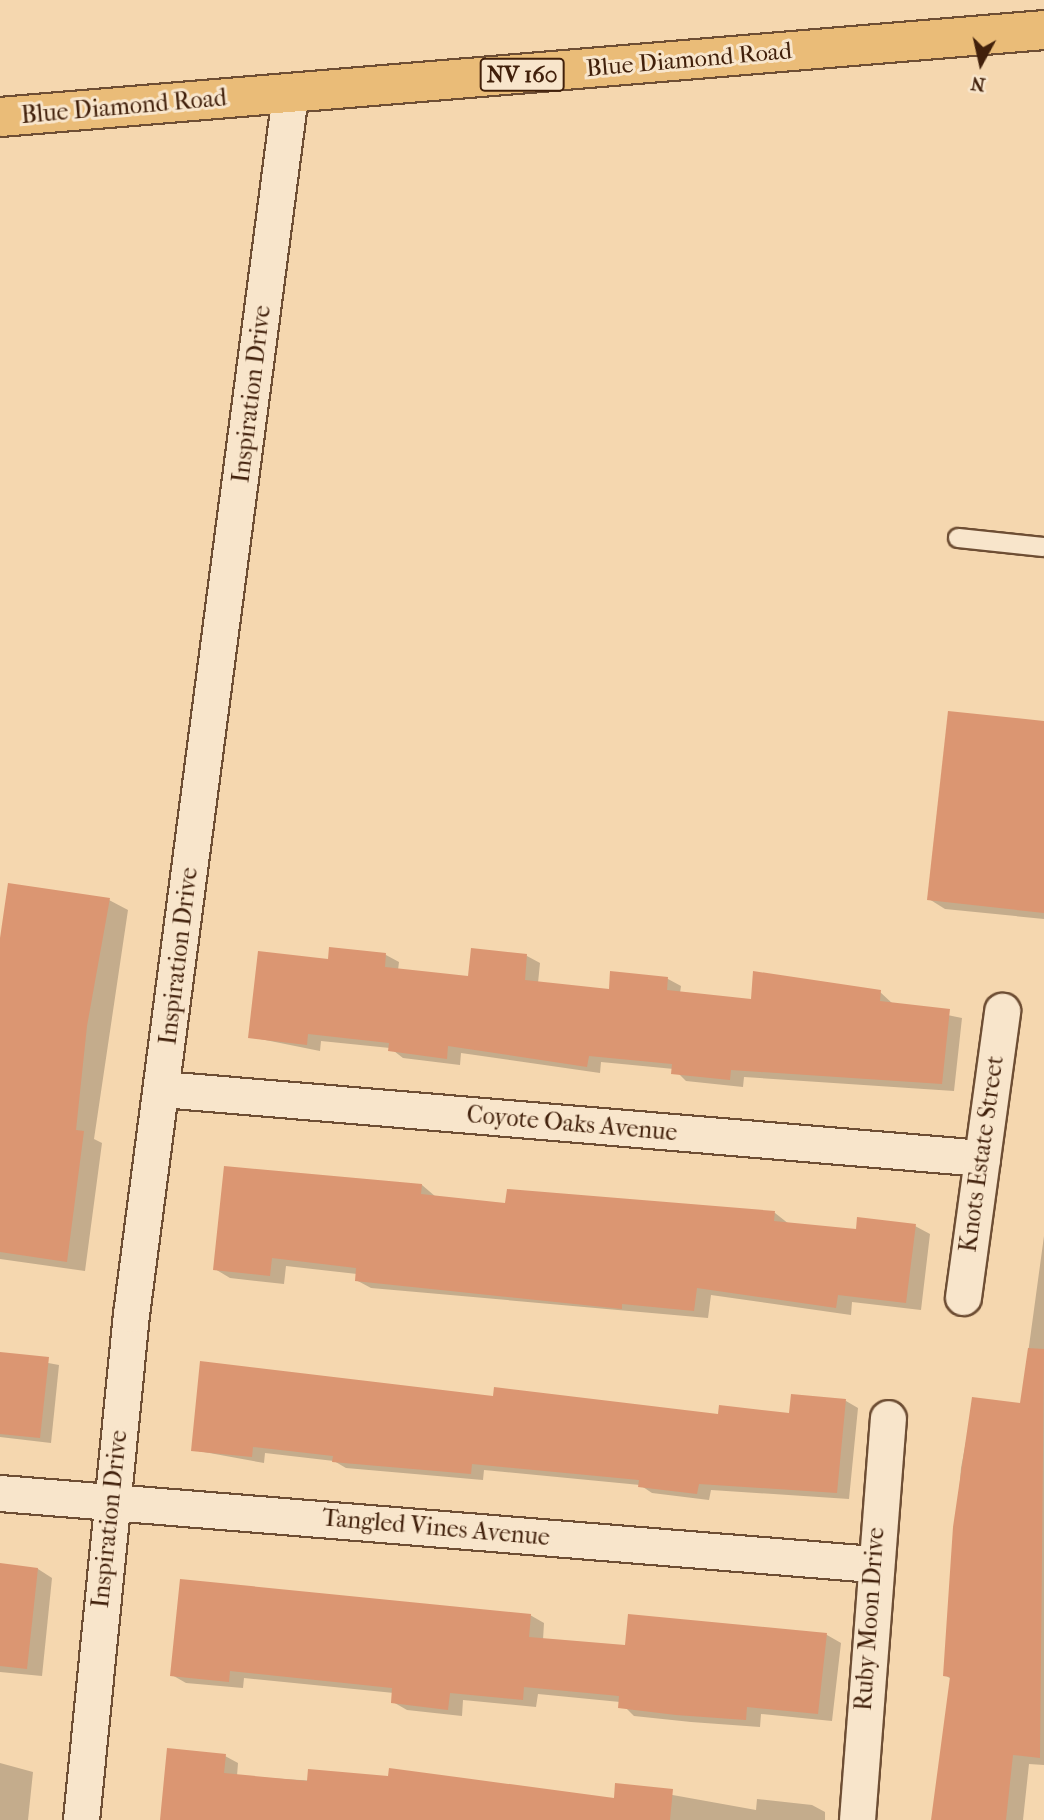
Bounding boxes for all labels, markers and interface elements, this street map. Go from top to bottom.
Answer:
north arrow [946,28,1016,98]
street label: Blue Diamond Road [585,37,793,83]
road number: NV 160 [478,55,566,94]
text: N [969,72,987,96]
street label: Blue Diamond Road [20,84,228,130]
street label: Inspiration Drive [227,304,277,484]
street label: Inspiration Drive [154,866,204,1046]
street label: Knots Estate Street [954,1054,1010,1254]
street label: Coyote Oaks Avenue [465,1100,679,1148]
street label: Inspiration Drive [86,1429,134,1609]
street label: Tangled Vines Avenue [321,1504,551,1552]
street label: Ruby Moon Drive [849,1526,891,1712]

